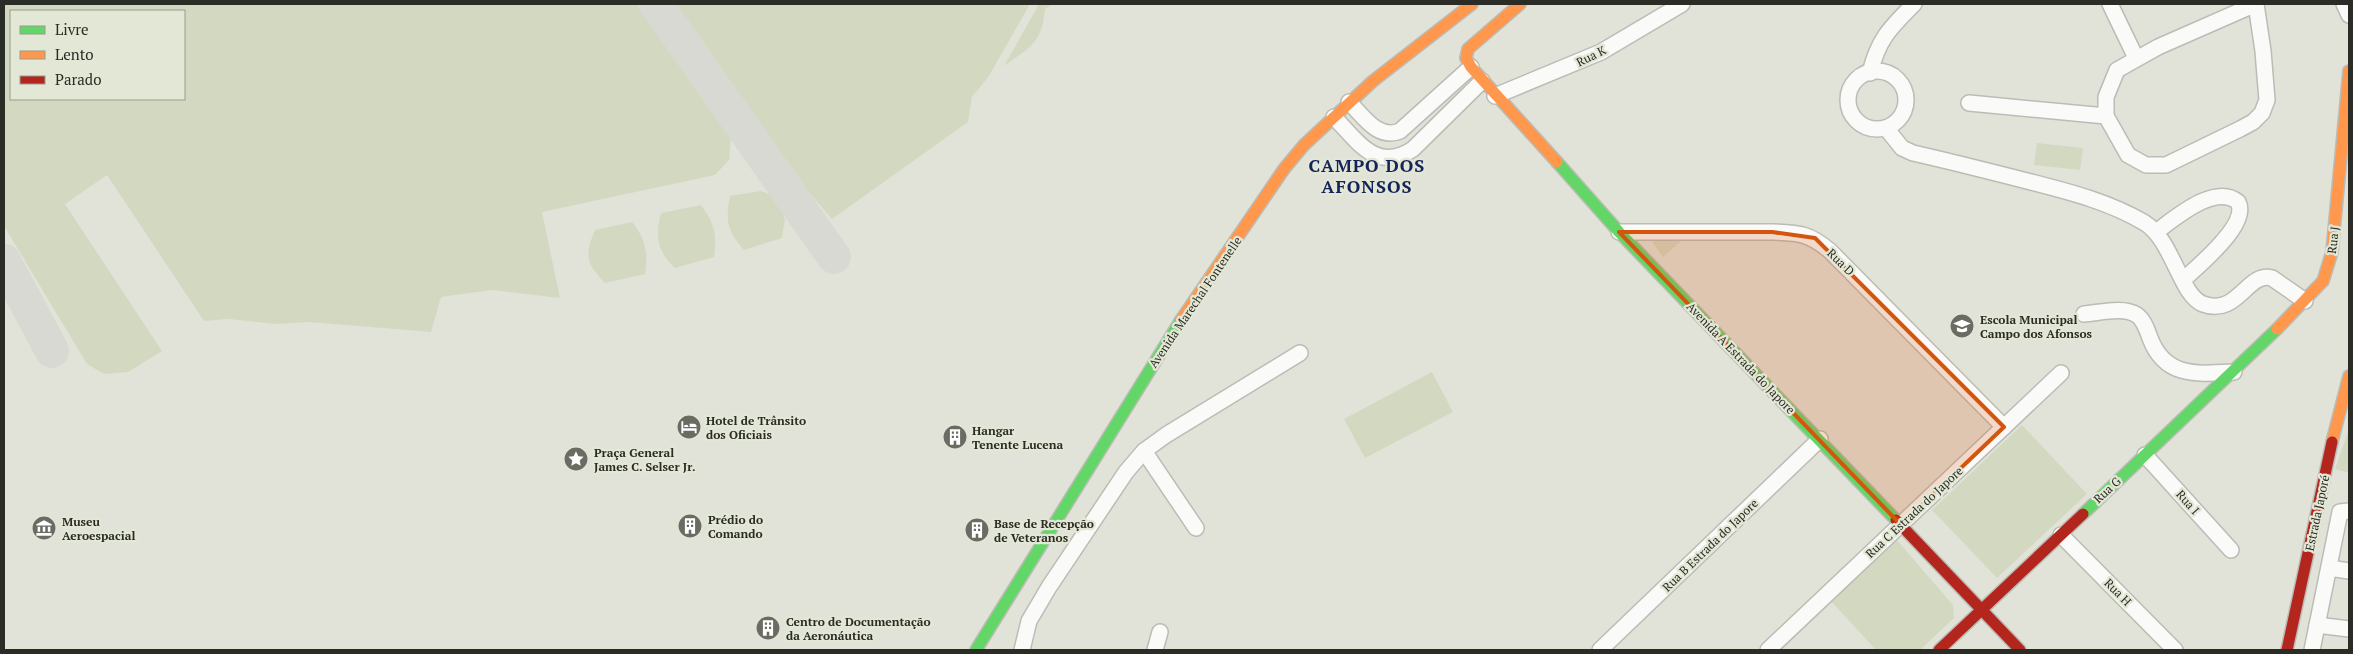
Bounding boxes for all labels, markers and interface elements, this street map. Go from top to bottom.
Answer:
legend [10,10,185,100]
text: Livre [55,19,89,39]
street label: Rua K [1574,42,1609,70]
text: Lento [55,44,94,64]
text: Parado [55,69,101,89]
district label: CAMPO DOS AFONSOS [1309,153,1425,198]
street label: Rua J [2324,225,2342,255]
street label: Avenida Marechal Fontenelle [1145,233,1245,371]
street label: Rua D [1824,245,1858,279]
street label: Avenida A Estrada do Japore [1684,299,1798,417]
place label: Escola Municipal Campo dos Afonsos [1980,312,2093,341]
school or university icon: Escola Municipal Campo dos Afonsos [1949,313,1975,339]
place label: Hotel de Trânsito dos Oficiais [706,413,806,442]
hotel icon: Hotel de Trânsito dos Oficiais [676,414,702,440]
place label: Hangar Tenente Lucena [972,423,1063,452]
building icon: Hangar Tenente Lucena [942,424,968,450]
place label: Praça General James C. Selser Jr. [594,445,695,474]
place icon: Praça General James C. Selser Jr. [563,446,589,472]
street label: Rua C Estrada do Japore [1862,463,1966,561]
street label: Rua G [2090,473,2124,506]
street label: Estrada Japoré [2302,474,2332,552]
street label: Rua I [2173,487,2203,517]
street label: Rua B Estrada do Japore [1659,495,1761,595]
place label: Prédio do Comando [708,512,763,541]
building icon: Prédio do Comando [677,513,703,539]
place label: Museu Aeroespacial [62,514,135,543]
museum icon: Museu Aeroespacial [31,515,57,541]
place label: Base de Recepção de Veteranos [994,516,1094,545]
building icon: Base de Recepção de Veteranos [964,517,990,543]
street label: Rua H [2101,575,2135,609]
place label: Centro de Documentação da Aeronáutica [786,614,931,643]
building icon: Centro de Documentação da Aeronáutica [755,615,781,641]

